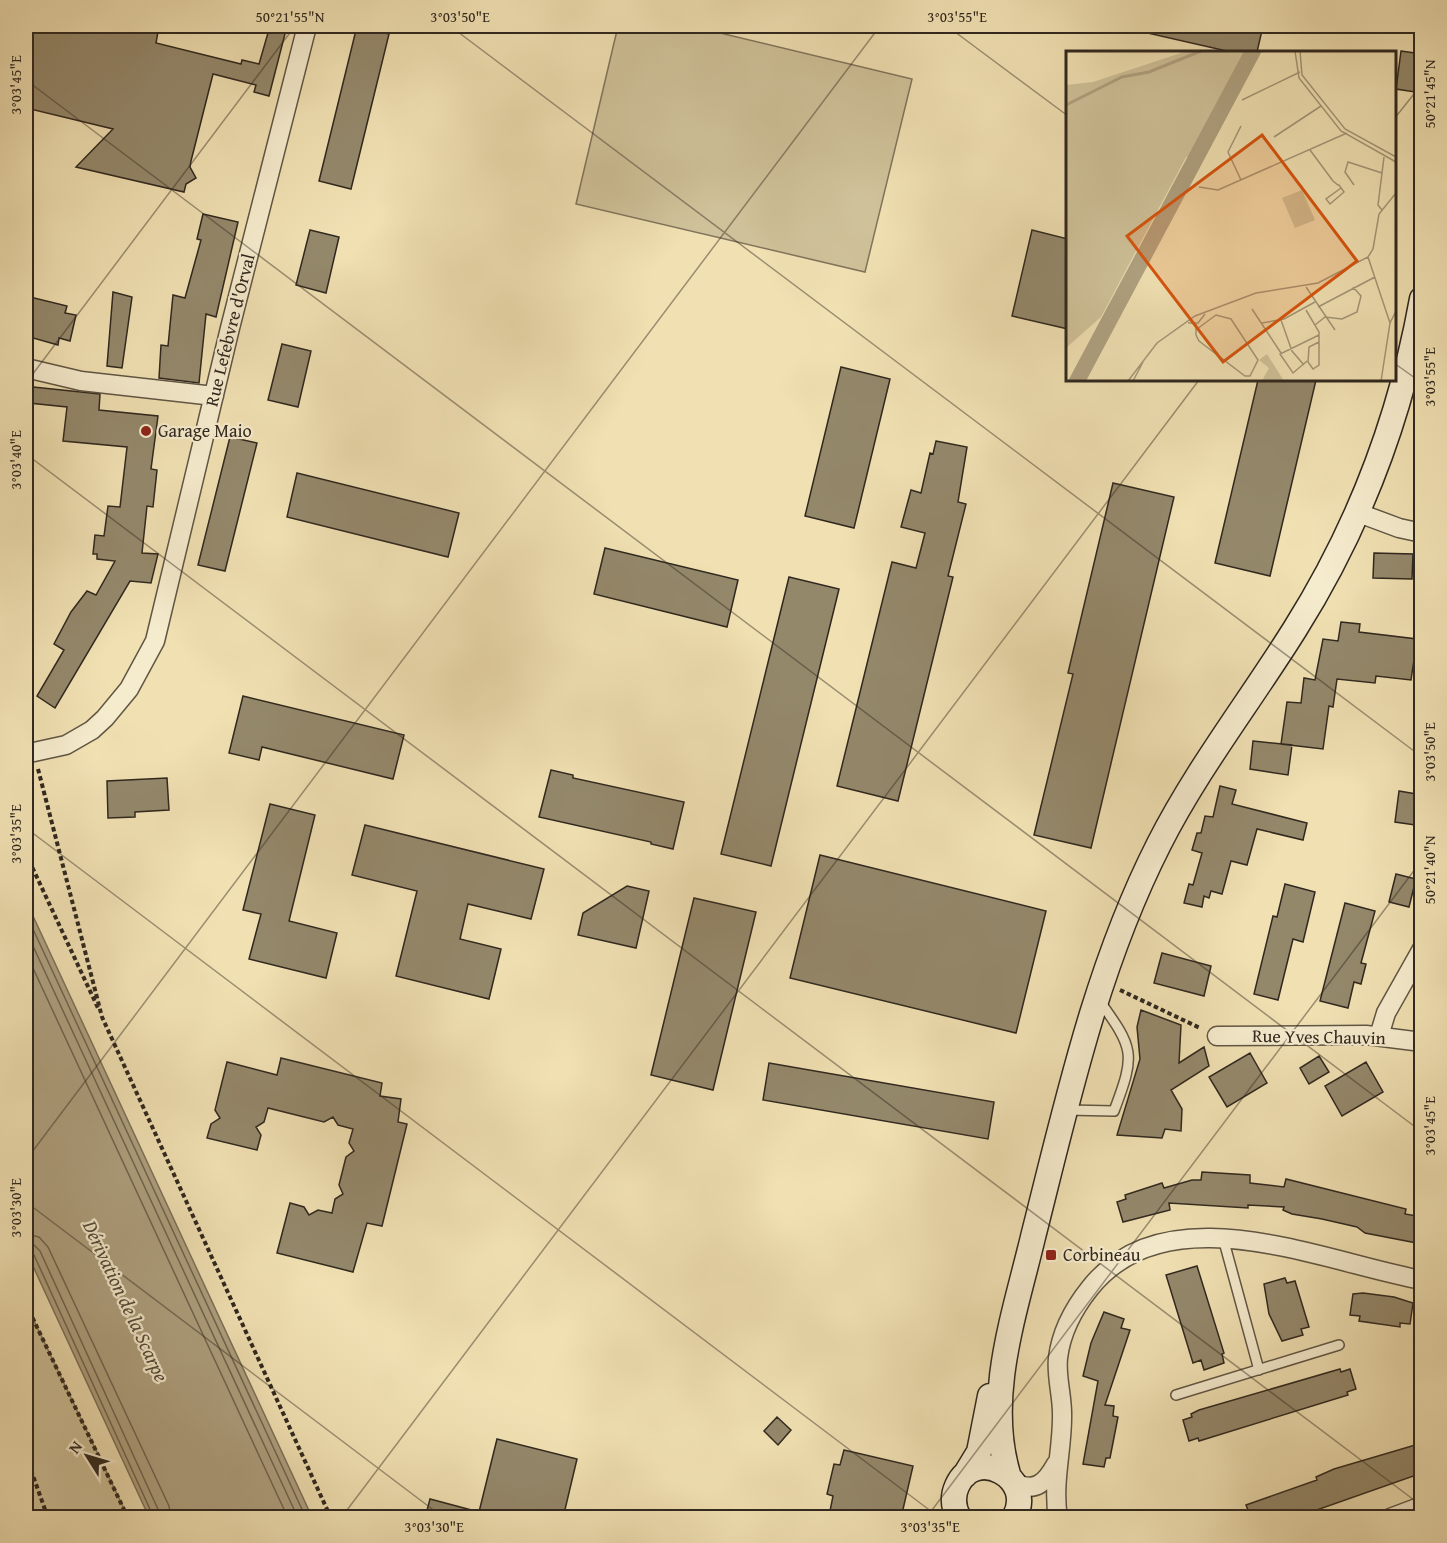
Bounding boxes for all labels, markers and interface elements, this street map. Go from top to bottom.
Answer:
text: 50°21'55"N [256,6,325,27]
text: 3°03'50"E [430,6,490,27]
text: 3°03'55"E [927,6,987,27]
inset map [1066,51,1396,381]
text: 3°03'45"E [5,55,26,115]
text: 50°21'45"N [1419,59,1440,128]
street label: Rue Lefebvre d'Orval [197,251,262,409]
text: 3°03'55"E [1419,347,1440,407]
place label: Garage Maio [158,417,252,444]
marker: Garage Maio [139,424,153,438]
text: 3°03'40"E [5,430,26,490]
text: 3°03'50"E [1419,722,1440,782]
text: 3°03'35"E [5,804,26,864]
text: 50°21'40"N [1419,835,1440,904]
street label: Rue Yves Chauvin [1252,1022,1386,1051]
text: 3°03'45"E [1419,1096,1440,1156]
text: 3°03'30"E [5,1178,26,1238]
water label: Dérivation de la Scarpe [76,1214,177,1386]
place label: Corbineau [1063,1241,1141,1268]
marker: Corbineau [1044,1248,1058,1262]
north arrow [57,1426,117,1486]
text: N [62,1435,88,1458]
text: 3°03'30"E [404,1516,464,1537]
text: 3°03'35"E [900,1516,960,1537]

